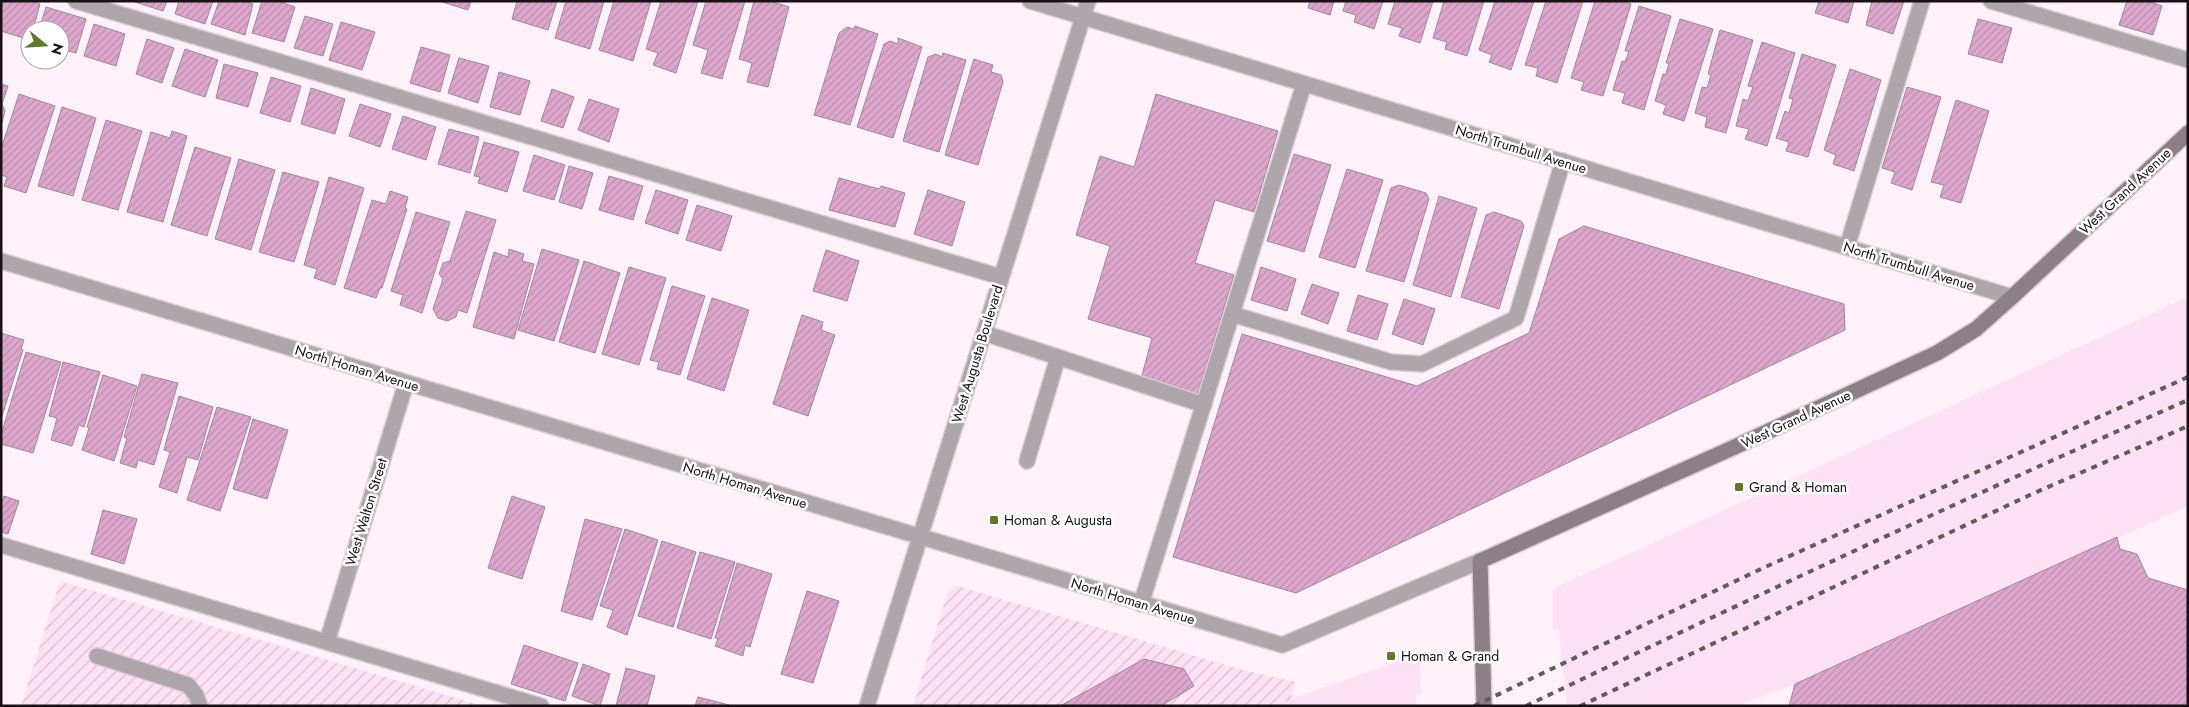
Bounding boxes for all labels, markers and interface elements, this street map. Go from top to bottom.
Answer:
north arrow [20,20,70,70]
text: N [46,41,69,57]
street label: North Trumbull Avenue [1453,120,1589,178]
street label: West Grand Avenue [2075,143,2175,239]
street label: North Trumbull Avenue [1841,237,1977,295]
street label: West Augusta Boulevard [946,282,1008,426]
street label: North Homan Avenue [293,340,421,396]
street label: West Grand Avenue [1738,385,1854,453]
street label: West Walton Street [340,455,392,568]
street label: North Homan Avenue [681,457,809,513]
place label: Grand & Homan [1749,477,1847,497]
marker: Grand & Homan [1733,481,1745,493]
place label: Homan & Augusta [1004,510,1112,530]
marker: Homan & Augusta [988,514,1000,526]
street label: North Homan Avenue [1069,573,1197,629]
place label: Homan & Grand [1401,646,1499,666]
marker: Homan & Grand [1385,650,1397,662]

